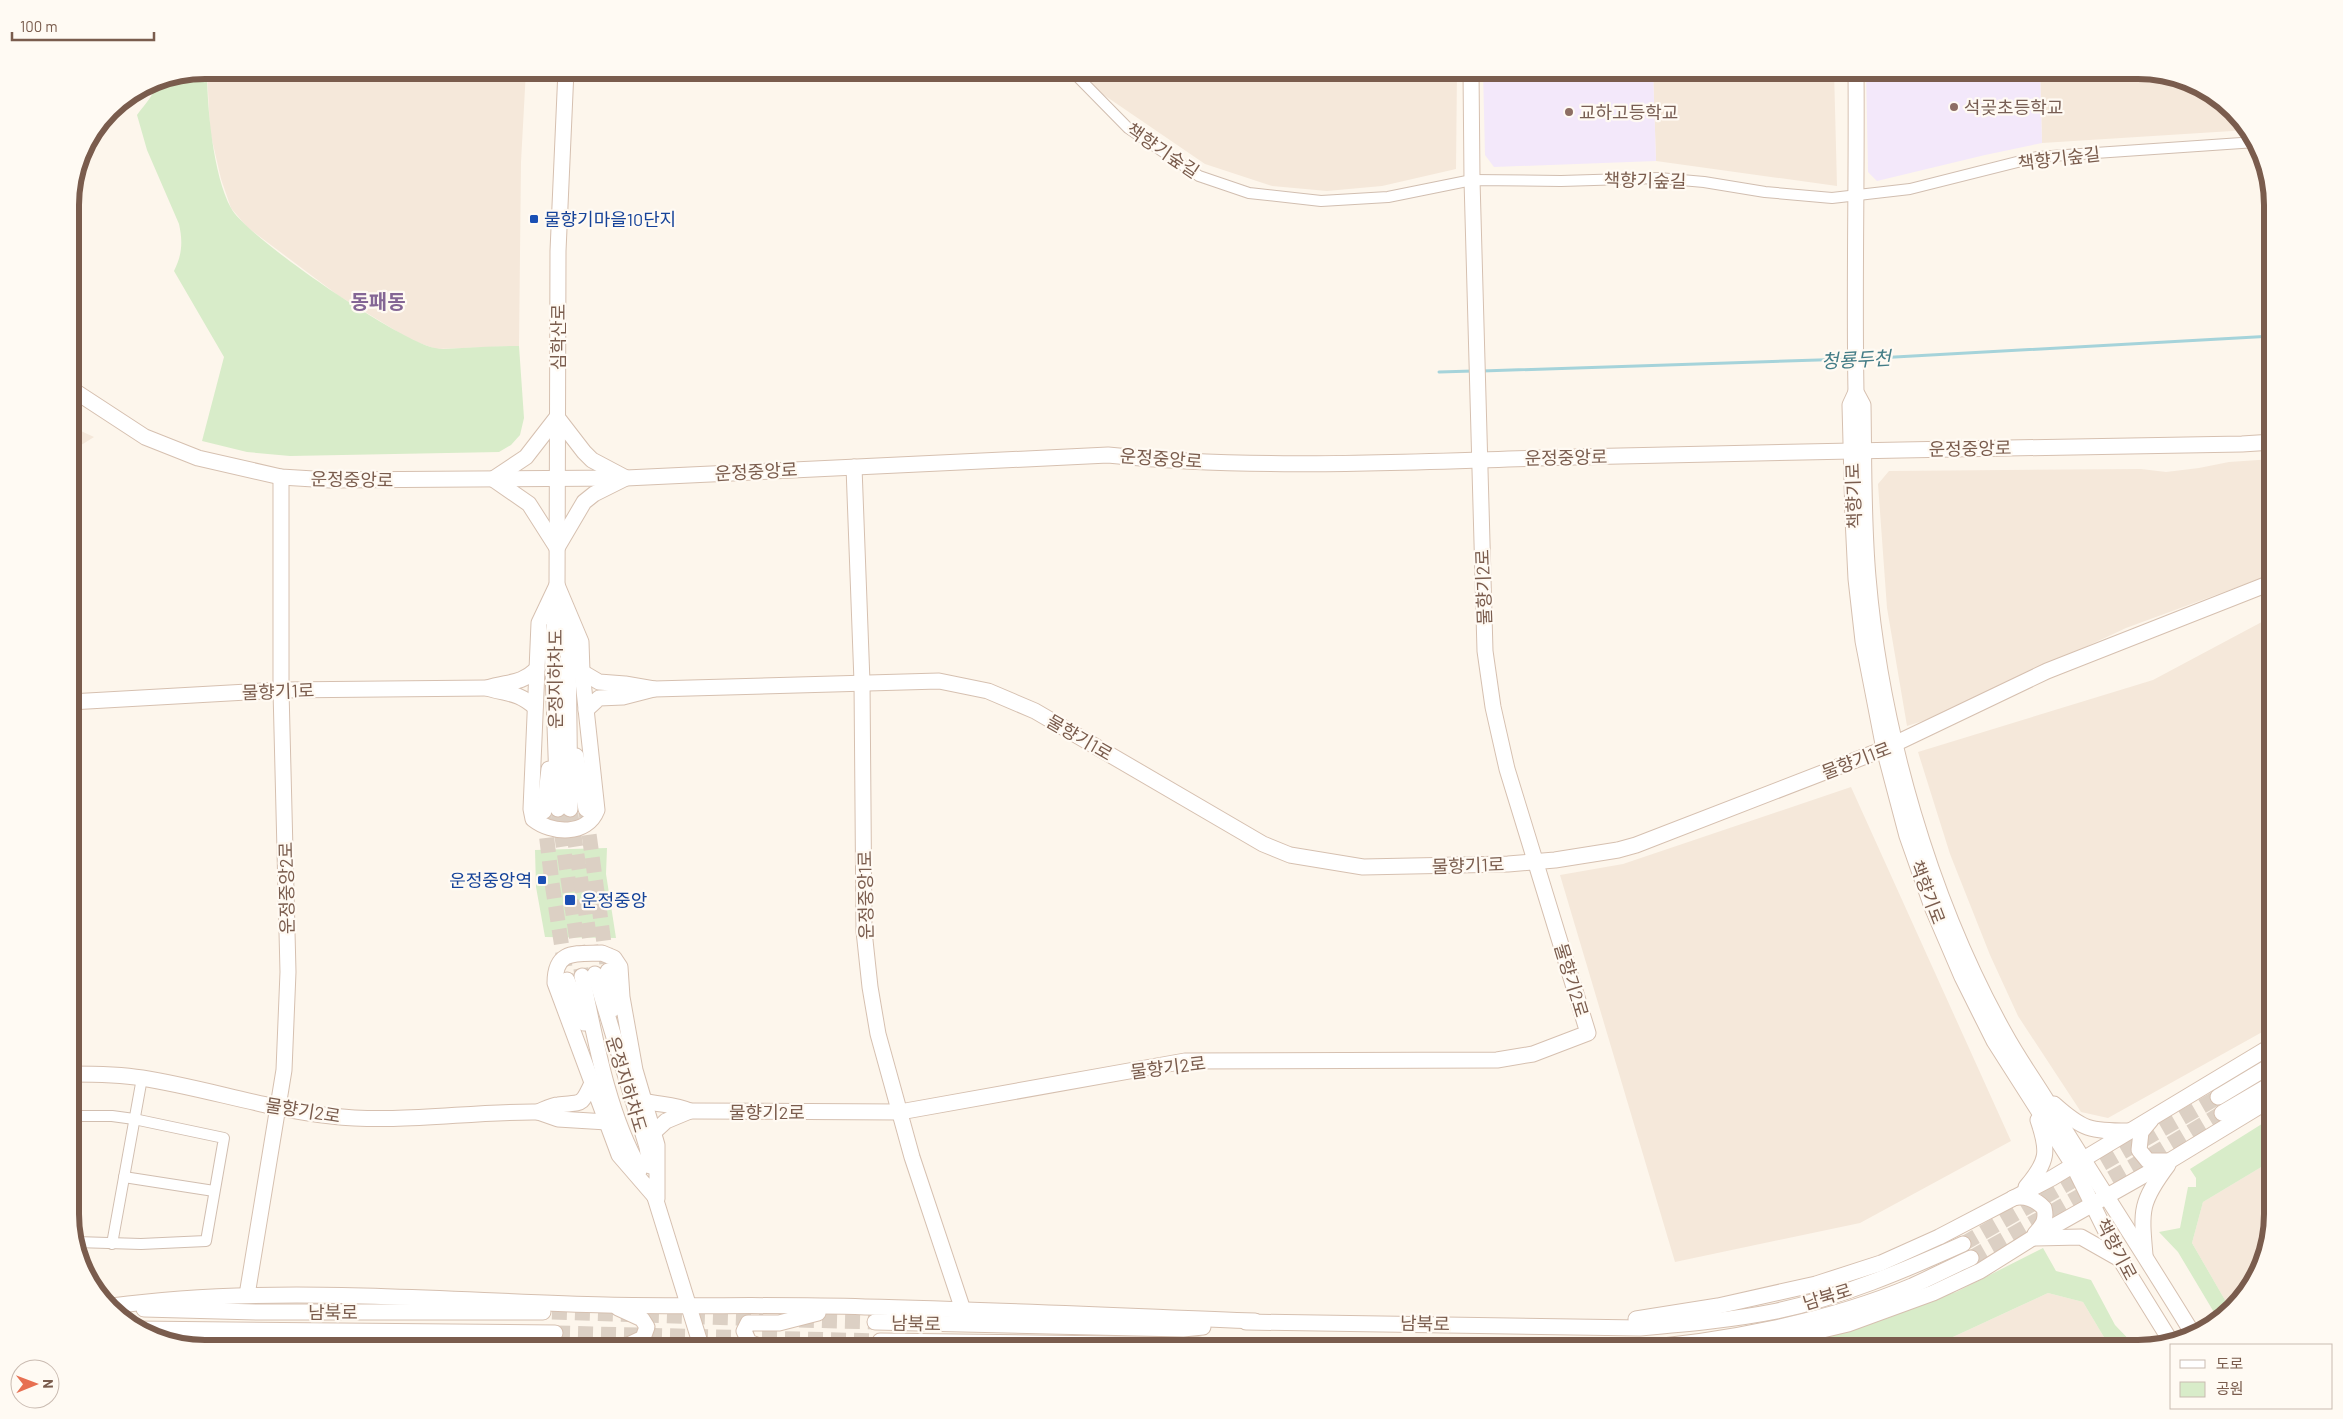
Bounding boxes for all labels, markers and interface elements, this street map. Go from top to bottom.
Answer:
scale bar [12,10,155,42]
text: 100 m [20,17,58,35]
place label: 석곶초등학교 [1964,96,2063,118]
place label: 교하고등학교 [1579,101,1678,123]
marker: 석곶초등학교 [1948,101,1960,113]
marker: 교하고등학교 [1563,106,1575,118]
street label: 책향기숲길 [1123,118,1203,182]
street label: 책향기숲길 [2017,142,2101,174]
street label: 책향기숲길 [1603,168,1687,192]
place label: 물향기마을10단지 [544,208,676,230]
marker: 물향기마을10단지 [528,213,540,225]
district label: 동패동 [350,289,406,313]
street label: 심학산로 [547,304,569,370]
water label: 청룡두천 [1820,346,1893,372]
street label: 운정중앙로 [1928,436,2012,460]
street label: 운정중앙로 [1119,444,1203,472]
street label: 운정중앙로 [1524,445,1608,469]
street label: 운정중앙로 [714,458,798,484]
street label: 책향기로 [1841,463,1865,529]
street label: 운정중앙로 [310,467,394,491]
street label: 물향기2로 [1471,549,1495,625]
street label: 운정지하차도 [544,629,566,729]
street label: 물향기1로 [241,679,315,703]
street label: 물향기1로 [1043,709,1117,765]
street label: 물향기1로 [1818,737,1894,783]
street label: 운정중앙2로 [274,842,298,934]
street label: 운정중앙1로 [853,850,877,940]
street label: 물향기1로 [1431,853,1505,877]
street label: 책향기로 [1906,857,1950,927]
place label: 운정중앙역 [449,869,532,891]
marker: 운정중앙역 [536,874,548,886]
place label: 운정중앙 [581,889,647,911]
marker: 운정중앙 [563,893,577,907]
street label: 물향기2로 [1550,940,1594,1020]
street label: 운정지하차도 [602,1033,652,1135]
street label: 물향기2로 [1129,1051,1207,1083]
street label: 물향기2로 [264,1093,342,1127]
street label: 물향기2로 [729,1101,805,1123]
street label: 책향기로 [2092,1215,2142,1283]
street label: 남북로 [1800,1278,1854,1314]
street label: 남북로 [308,1301,358,1323]
street label: 남북로 [891,1312,941,1334]
street label: 남북로 [1400,1312,1450,1334]
legend [2170,1344,2333,1409]
text: 도로 [2216,1354,2244,1372]
north arrow [10,1359,60,1409]
text: N [40,1379,57,1389]
text: 공원 [2216,1379,2244,1397]

